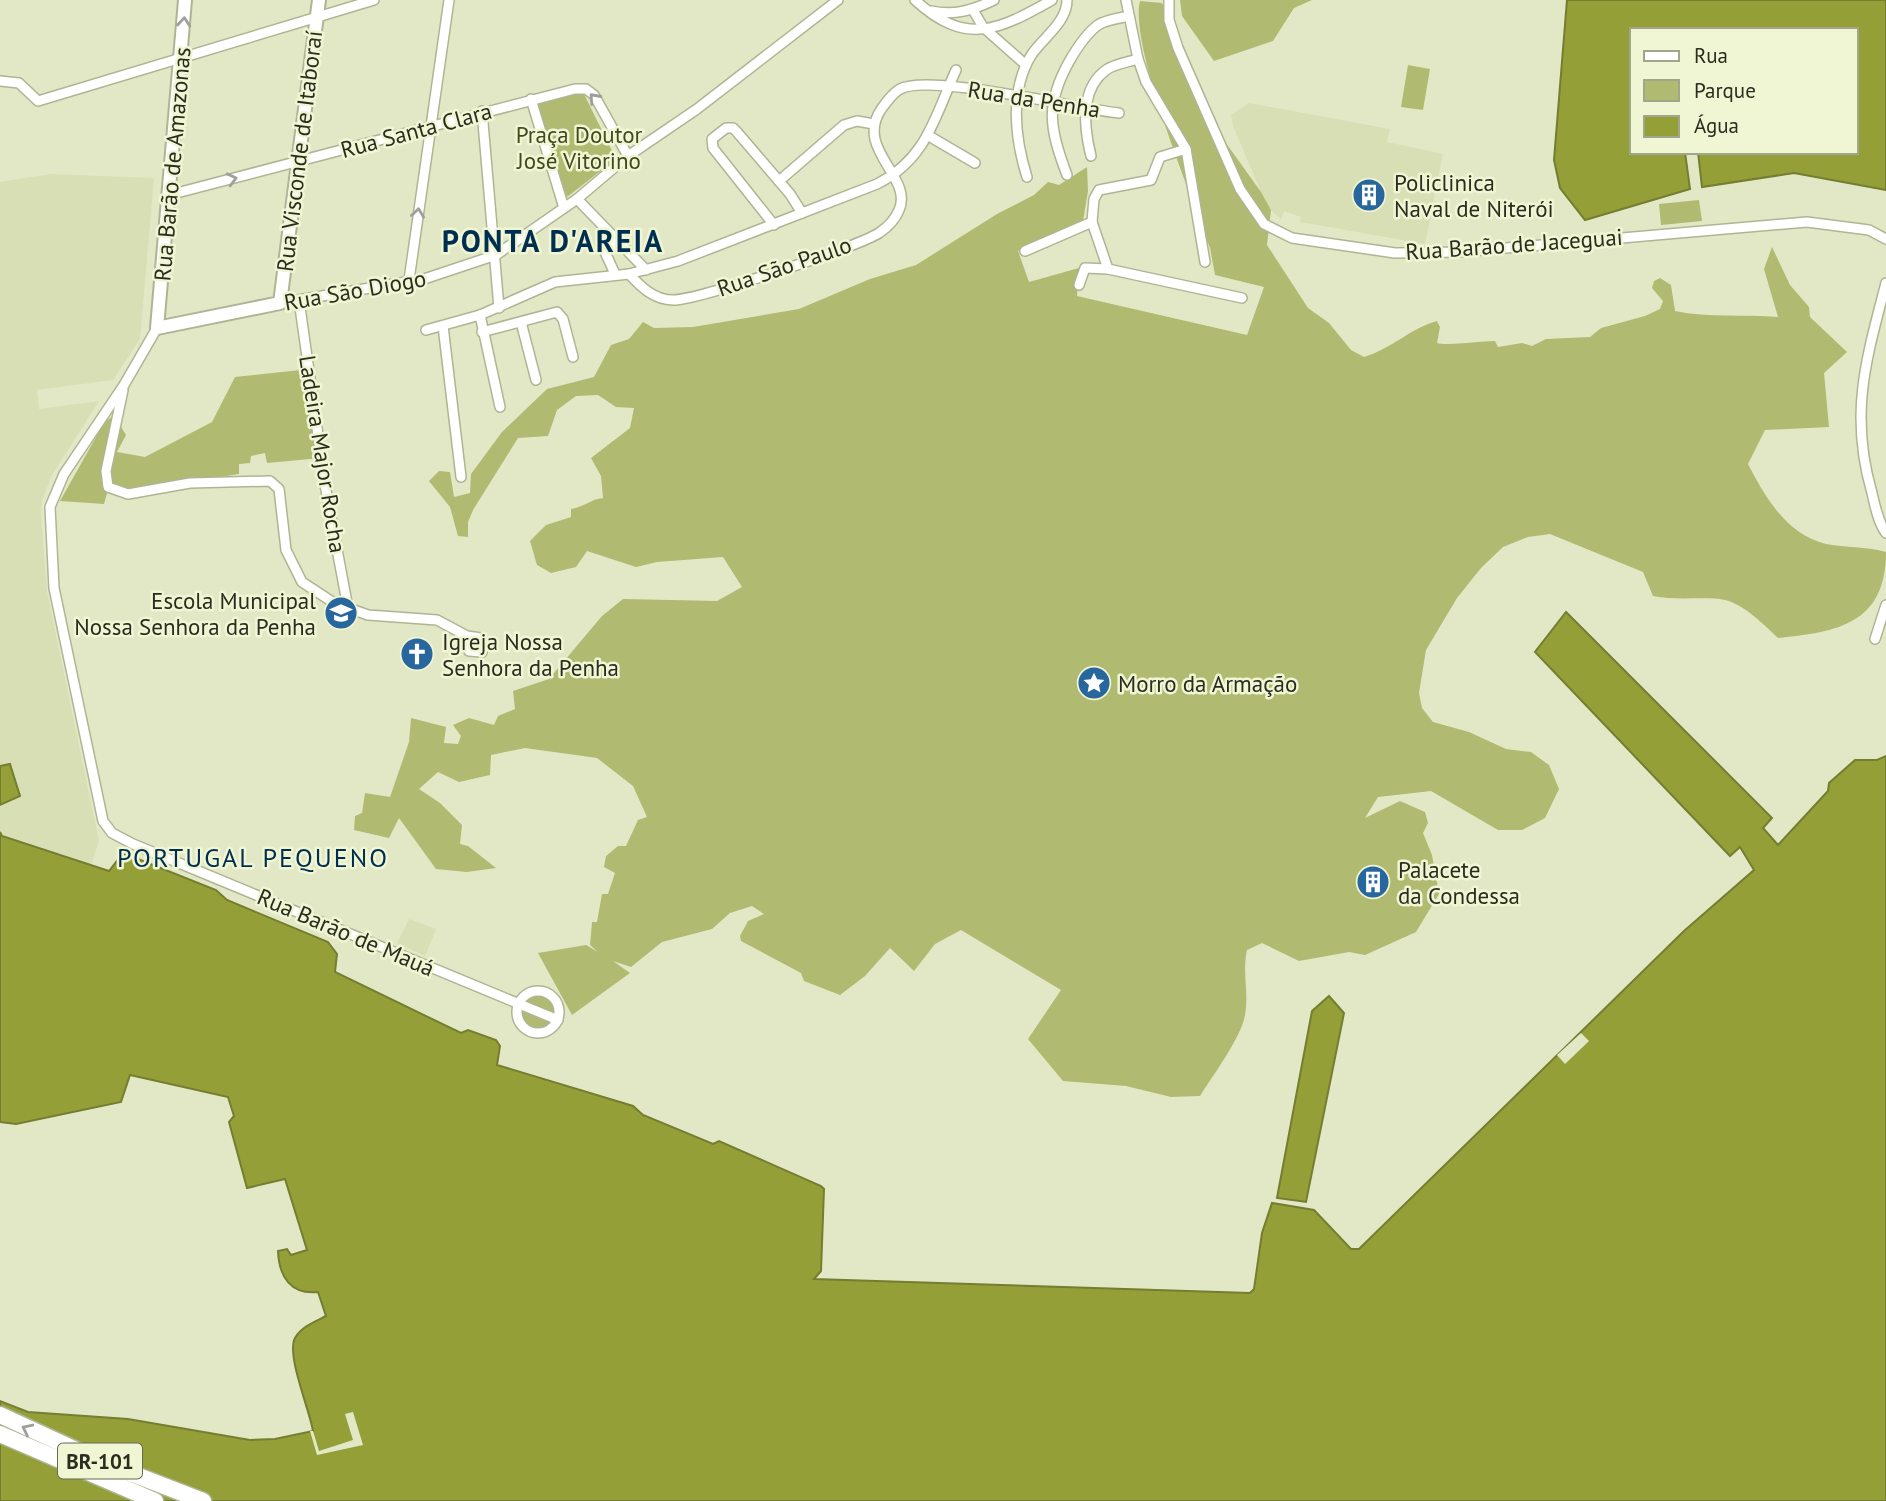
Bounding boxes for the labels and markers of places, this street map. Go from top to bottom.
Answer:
place label: Policlinica Naval de Niterói [1394,168,1554,223]
building icon: Policlinica Naval de Niterói [1350,176,1388,214]
place label: Escola Municipal Nossa Senhora da Penha [74,586,316,641]
school or university icon: Escola Municipal Nossa Senhora da Penha [322,594,360,632]
place label: Igreja Nossa Senhora da Penha [442,627,619,682]
church icon: Igreja Nossa Senhora da Penha [398,635,436,673]
place icon: Morro da Armação [1075,664,1113,702]
place label: Morro da Armação [1118,669,1297,698]
place label: Palacete da Condessa [1398,855,1520,910]
building icon: Palacete da Condessa [1354,863,1392,901]

